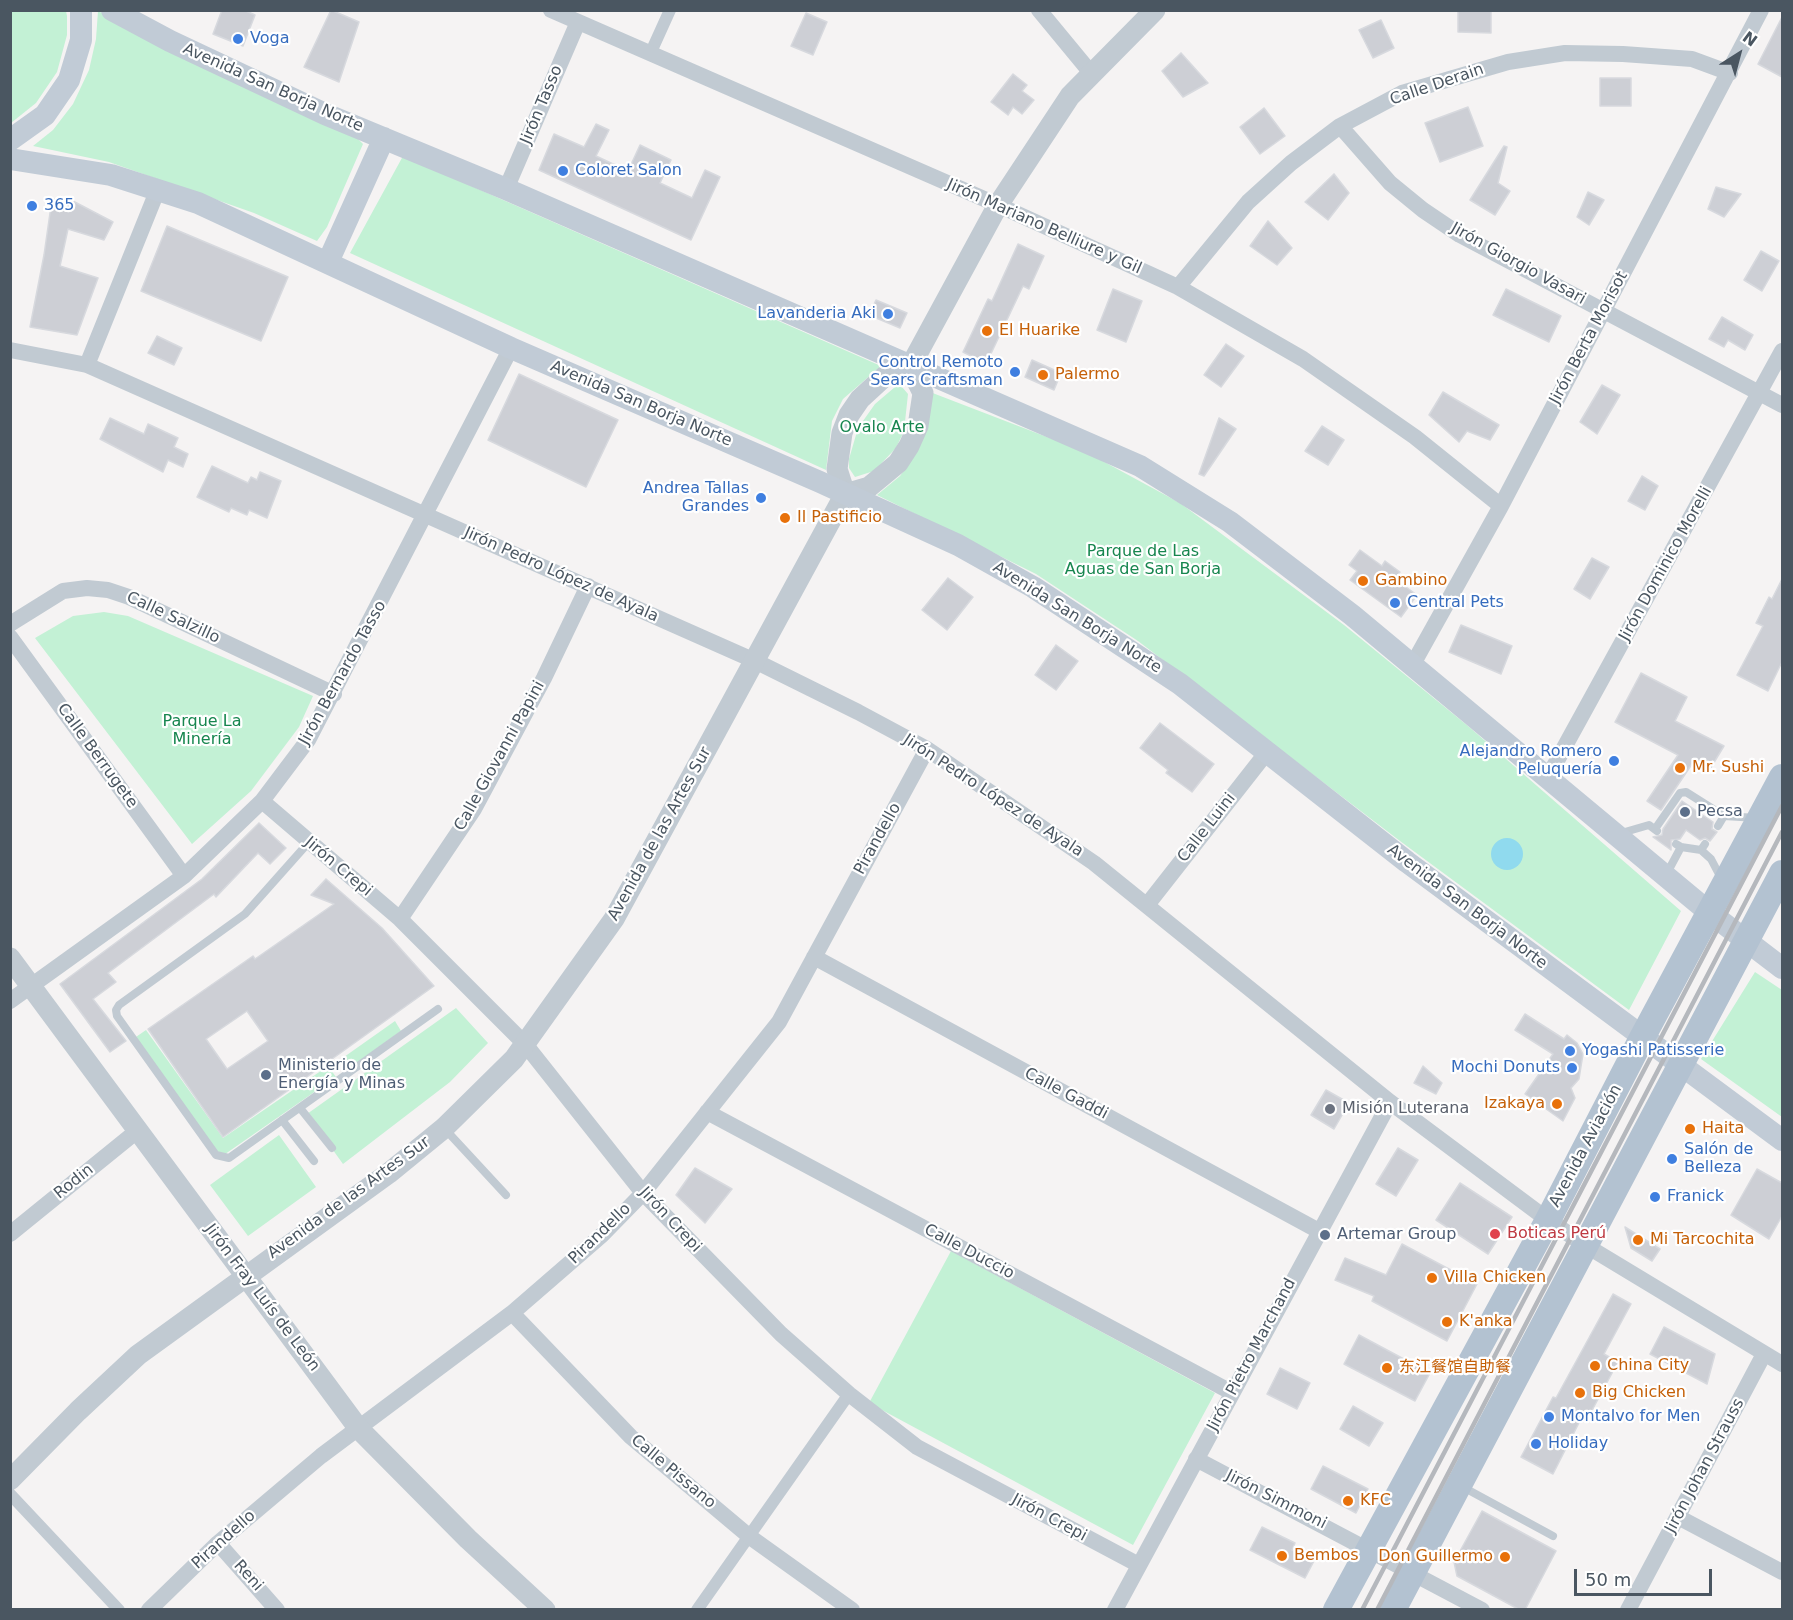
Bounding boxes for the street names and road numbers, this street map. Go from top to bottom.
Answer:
street label: Avenida San Borja Norte [180,40,366,136]
street label: Calle Derain [1388,60,1486,110]
street label: Jirón Tasso [517,63,567,147]
street label: Jirón Mariano Belliure y Gil [944,175,1144,279]
street label: Jirón Giorgio Vasari [1447,219,1589,309]
street label: Jirón Berta Morisot [1546,268,1632,408]
street label: Avenida San Borja Norte [547,357,735,451]
street label: Jirón Dominico Morelli [1615,483,1717,645]
street label: Jirón Pedro López de Ayala [461,523,661,627]
street label: Avenida San Borja Norte [989,558,1165,678]
street label: Calle Salzillo [123,588,223,648]
street label: Jirón Bernardo Tasso [295,597,391,749]
street label: Calle Giovanni Papini [451,678,549,834]
street label: Calle Berrugete [53,700,141,812]
street label: Jirón Pedro López de Ayala [899,730,1087,862]
street label: Avenida de las Artes Sur [604,744,716,924]
street label: Calle Luini [1174,790,1240,866]
street label: Pirandello [850,800,906,878]
street label: Jirón Crepi [300,833,376,901]
street label: Avenida San Borja Norte [1383,841,1551,973]
street label: Calle Gaddi [1021,1064,1111,1124]
street label: Avenida Aviación [1546,1082,1626,1210]
street label: Avenida de las Artes Sur [264,1133,434,1263]
street label: Rodin [51,1160,97,1204]
street label: Jirón Crepi [635,1183,705,1257]
street label: Pirandello [565,1200,635,1268]
street label: Calle Duccio [921,1220,1017,1284]
street label: Jirón Fray Luís de León [200,1221,324,1375]
street label: Jirón Pietro Marchand [1204,1275,1300,1435]
street label: Jirón Johan Strauss [1661,1395,1749,1537]
street label: Calle Pissano [627,1431,719,1513]
street label: Jirón Simmoni [1222,1466,1330,1534]
street label: Jirón Crepi [1008,1490,1090,1546]
street label: Pirandello [188,1506,260,1574]
street label: Reni [229,1557,267,1595]

